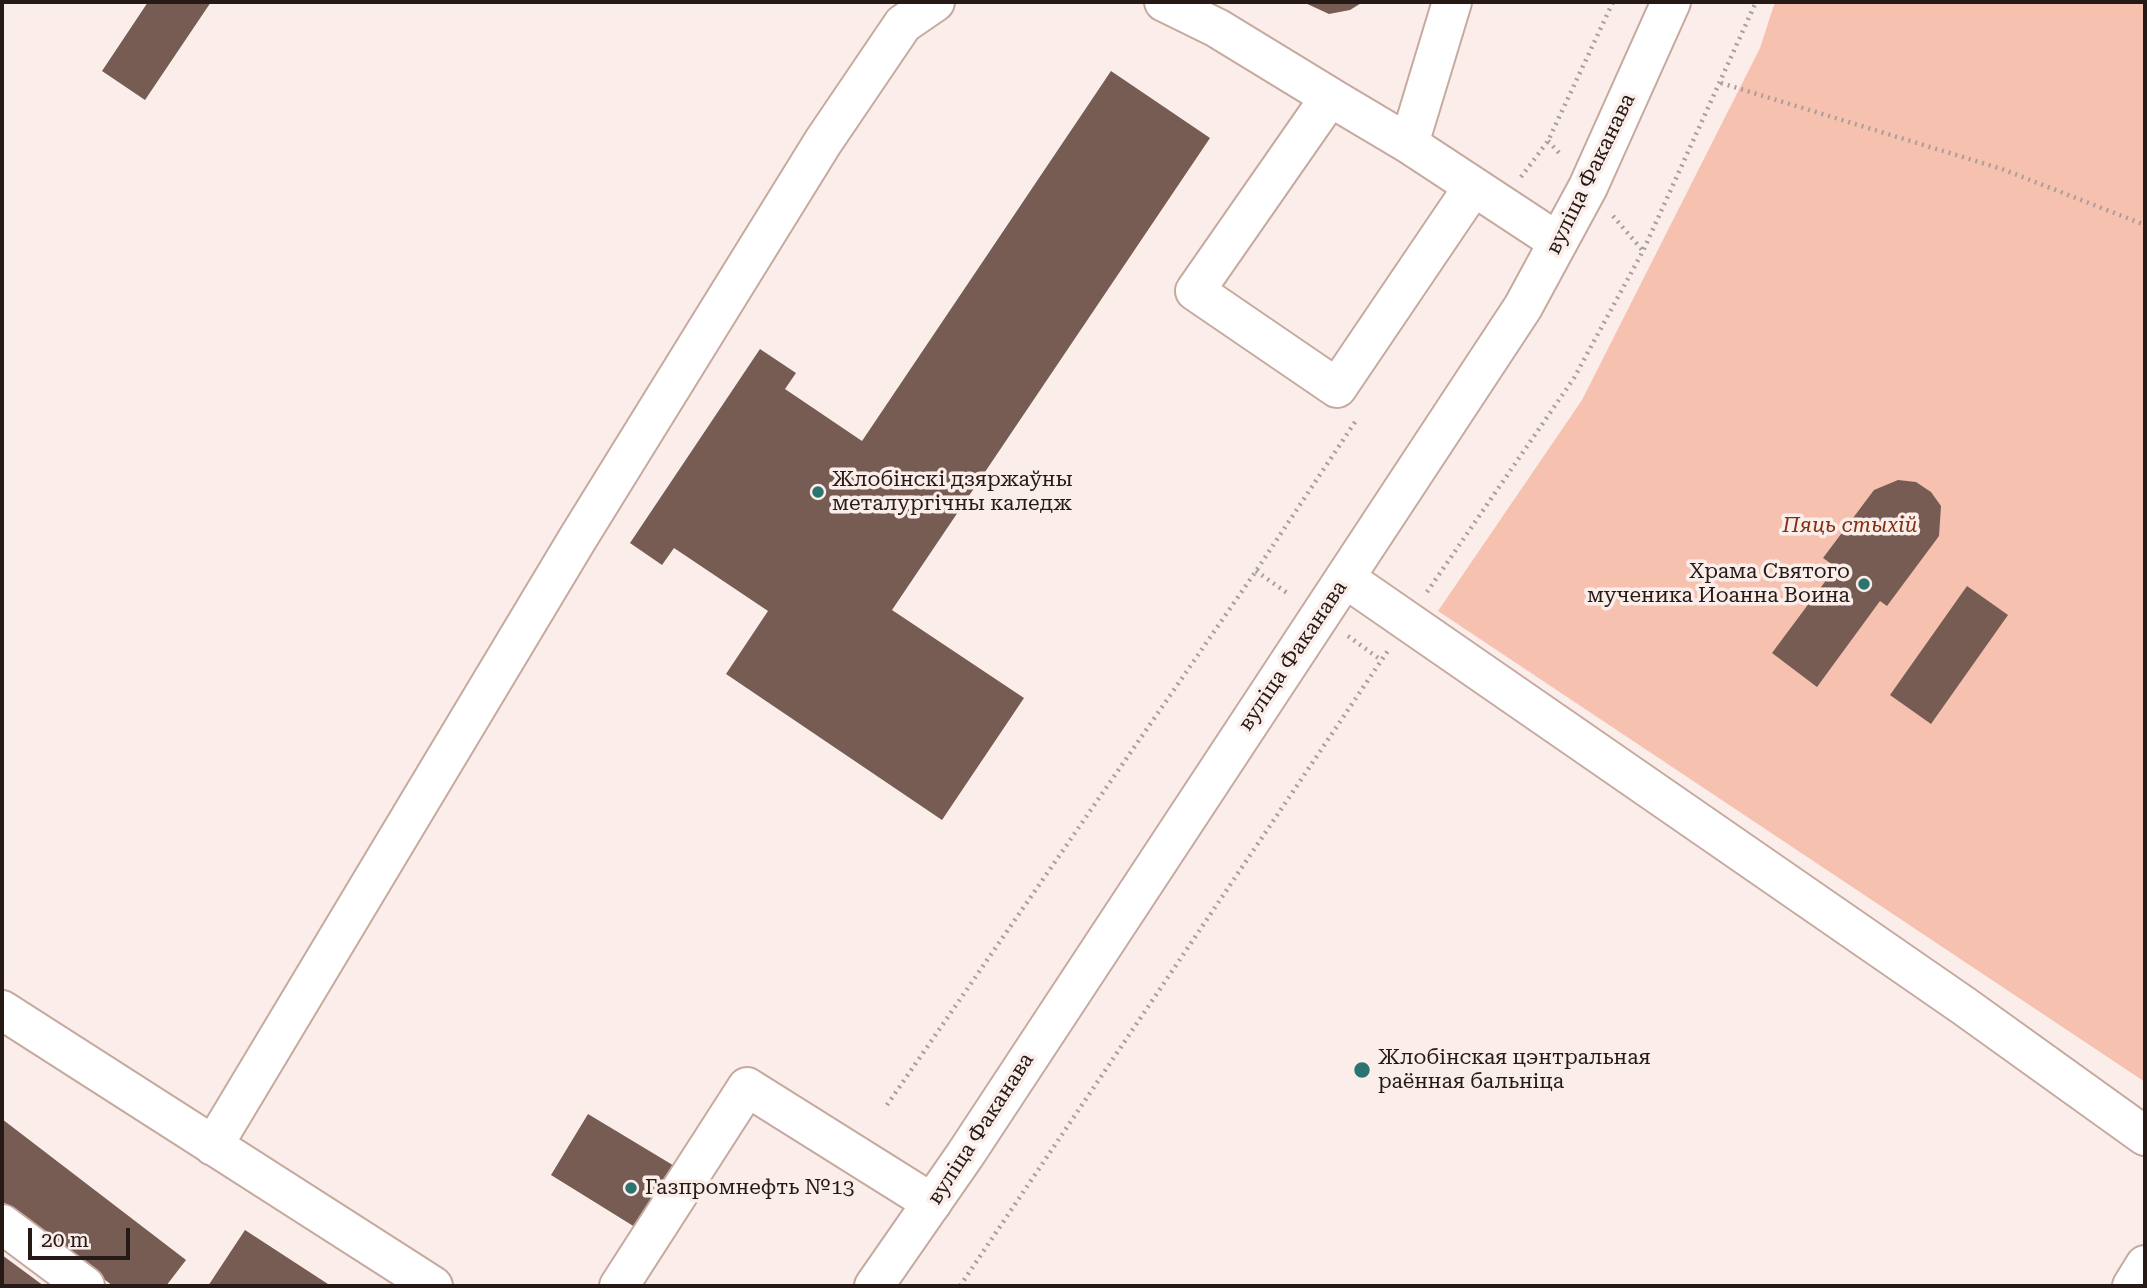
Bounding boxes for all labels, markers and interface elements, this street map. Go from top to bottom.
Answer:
street label: вуліца Факанава [1541,89,1641,259]
place label: Жлобінскі дзяржаўны металургічны каледж [832,467,1073,517]
marker: Жлобінскі дзяржаўны металургічны каледж [810,484,826,500]
park label: Пяць стыхій [1783,513,1917,539]
place label: Храма Святого мученика Иоанна Воина [1587,559,1850,609]
street label: вуліца Факанава [1233,576,1353,736]
marker: Храма Святого мученика Иоанна Воина [1856,576,1872,592]
place label: Жлобінская цэнтральная раённая бальніца [1378,1045,1651,1095]
street label: вуліца Факанава [923,1048,1039,1210]
marker: Жлобінская цэнтральная раённая бальніца [1352,1060,1372,1080]
place label: Газпромнефть №13 [645,1175,854,1201]
marker: Газпромнефть №13 [623,1180,639,1196]
scale bar [32,1214,133,1258]
text: 20 m [41,1228,89,1252]

